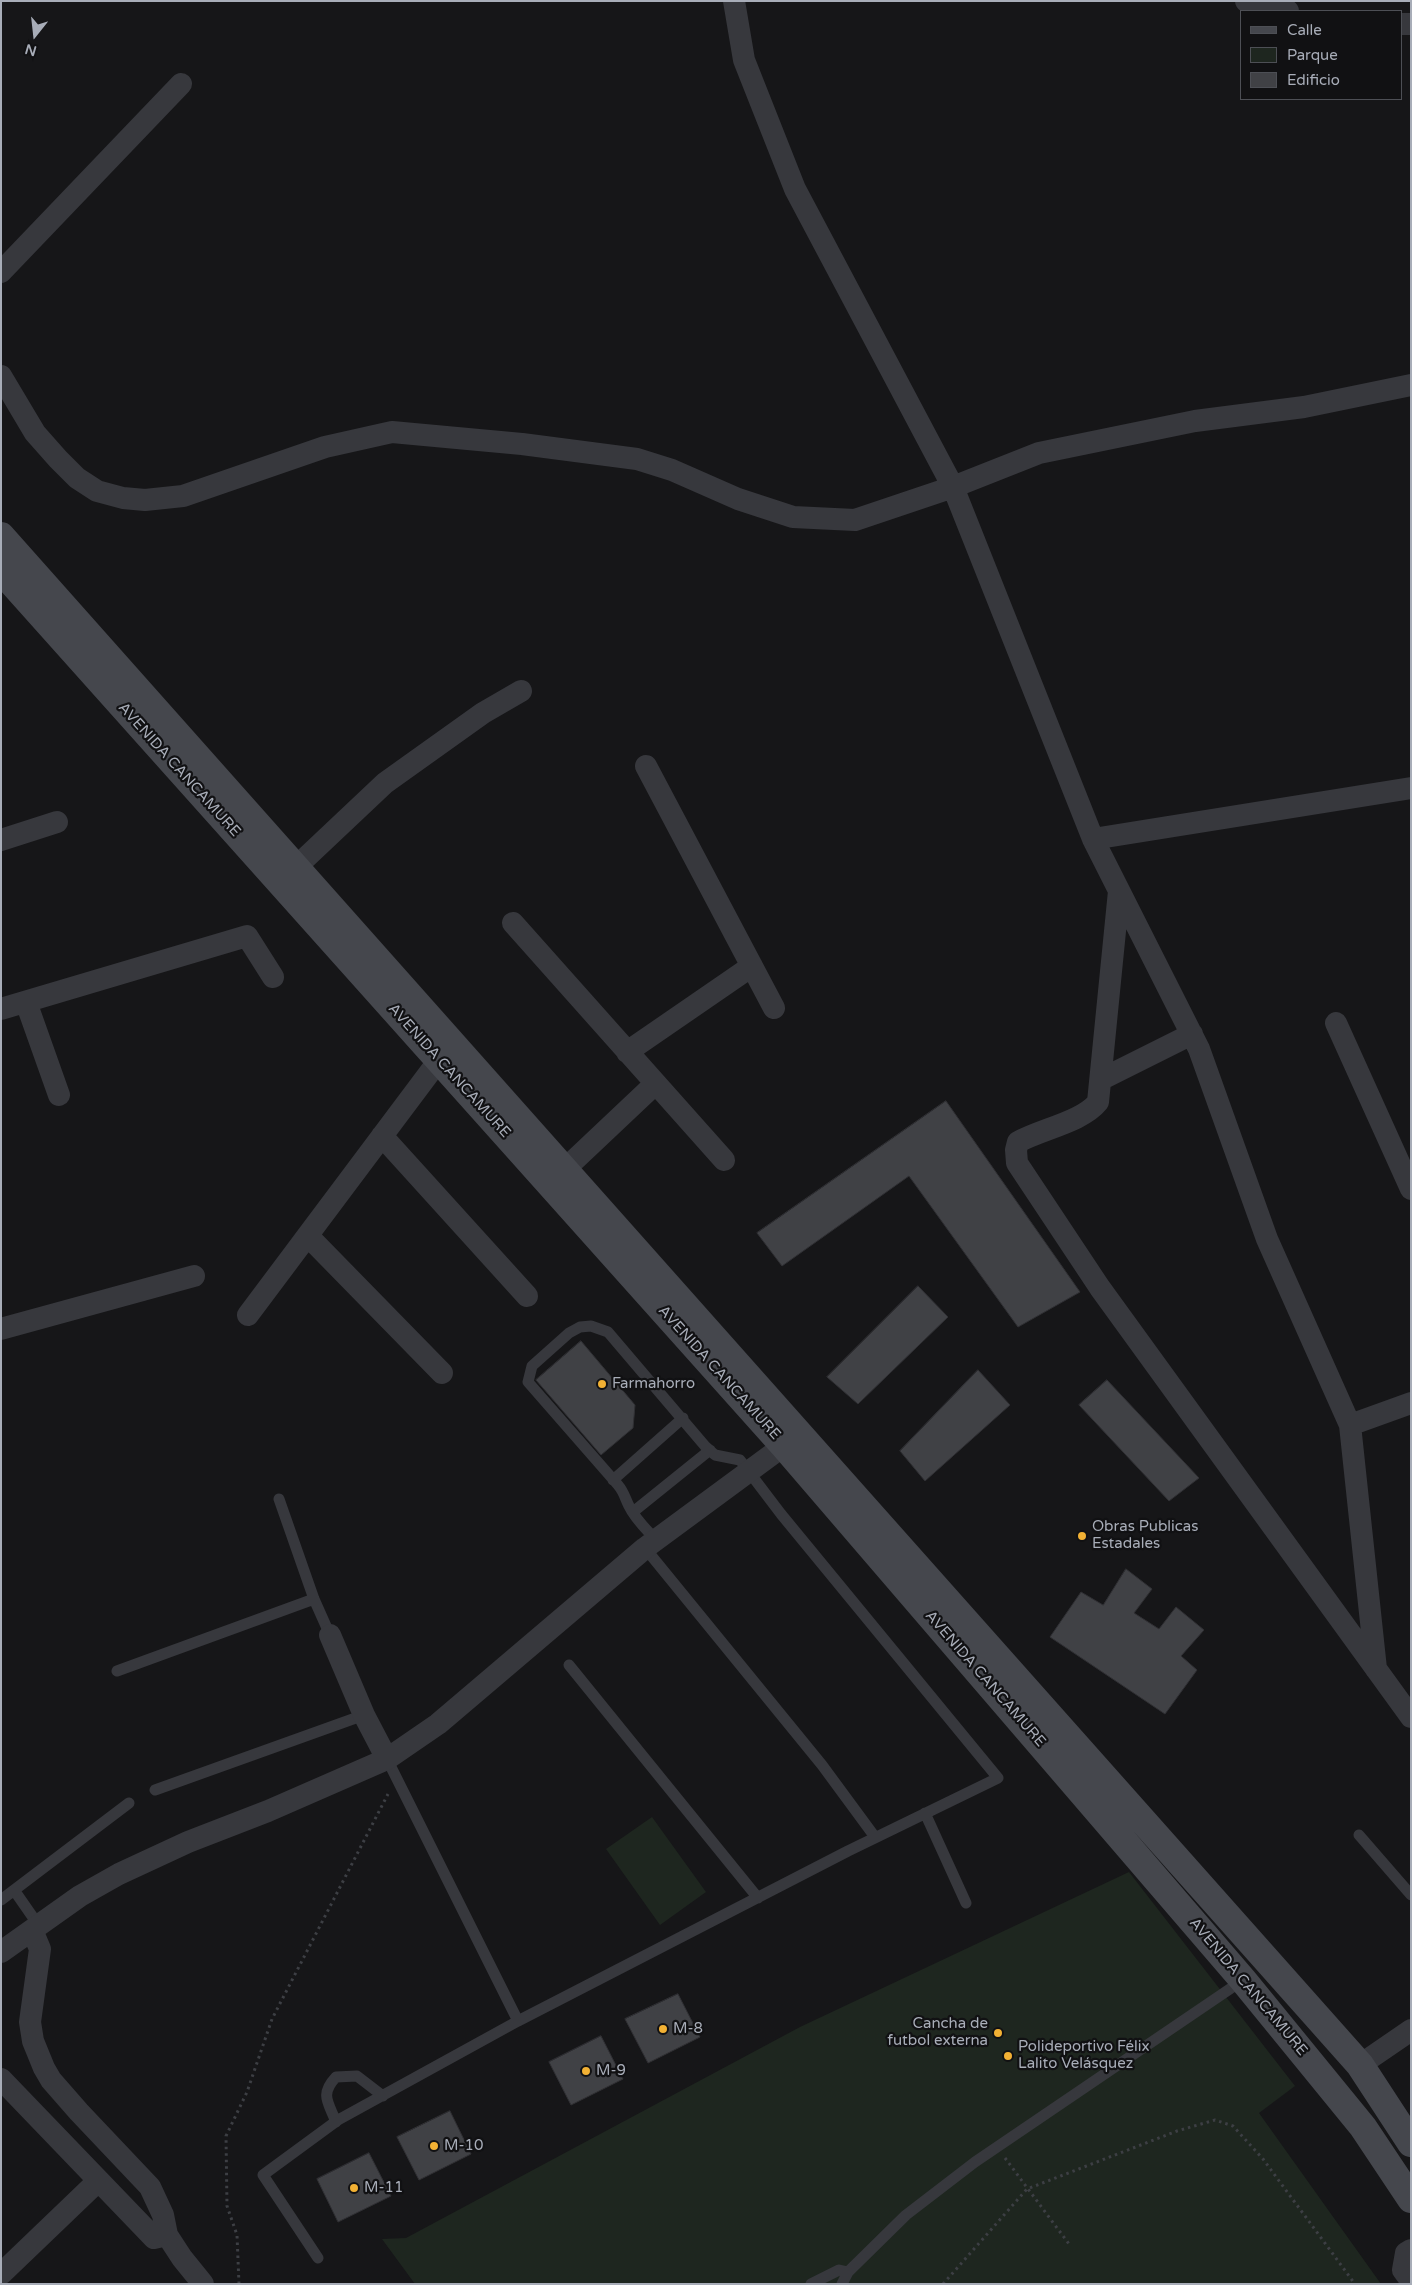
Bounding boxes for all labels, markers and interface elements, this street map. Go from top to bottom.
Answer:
north arrow [10,10,60,60]
legend [1240,10,1402,100]
text: Calle [1287,21,1322,39]
text: N [23,40,38,60]
text: Parque [1287,46,1338,64]
text: Edificio [1287,71,1340,89]
street label: AVENIDA CANCAMURE [114,699,244,841]
street label: AVENIDA CANCAMURE [384,1000,514,1142]
street label: AVENIDA CANCAMURE [654,1302,784,1444]
place label: Farmahorro [612,1375,695,1393]
marker: Farmahorro [596,1378,608,1390]
place label: Obras Publicas Estadales [1092,1518,1198,1553]
marker: Obras Publicas Estadales [1076,1530,1088,1542]
street label: AVENIDA CANCAMURE [921,1607,1049,1751]
street label: AVENIDA CANCAMURE [1185,1914,1311,2060]
place label: Cancha de futbol externa [887,2015,988,2050]
place label: M-8 [673,2020,703,2038]
marker: M-8 [657,2023,669,2035]
marker: Cancha de futbol externa [992,2027,1004,2039]
place label: Polideportivo Félix Lalito Velásquez [1018,2038,1150,2073]
marker: Polideportivo Félix Lalito Velásquez [1002,2050,1014,2062]
place label: M-9 [596,2062,626,2080]
marker: M-9 [580,2065,592,2077]
place label: M-10 [444,2137,483,2155]
marker: M-10 [428,2140,440,2152]
place label: M-11 [364,2179,403,2197]
marker: M-11 [348,2182,360,2194]

